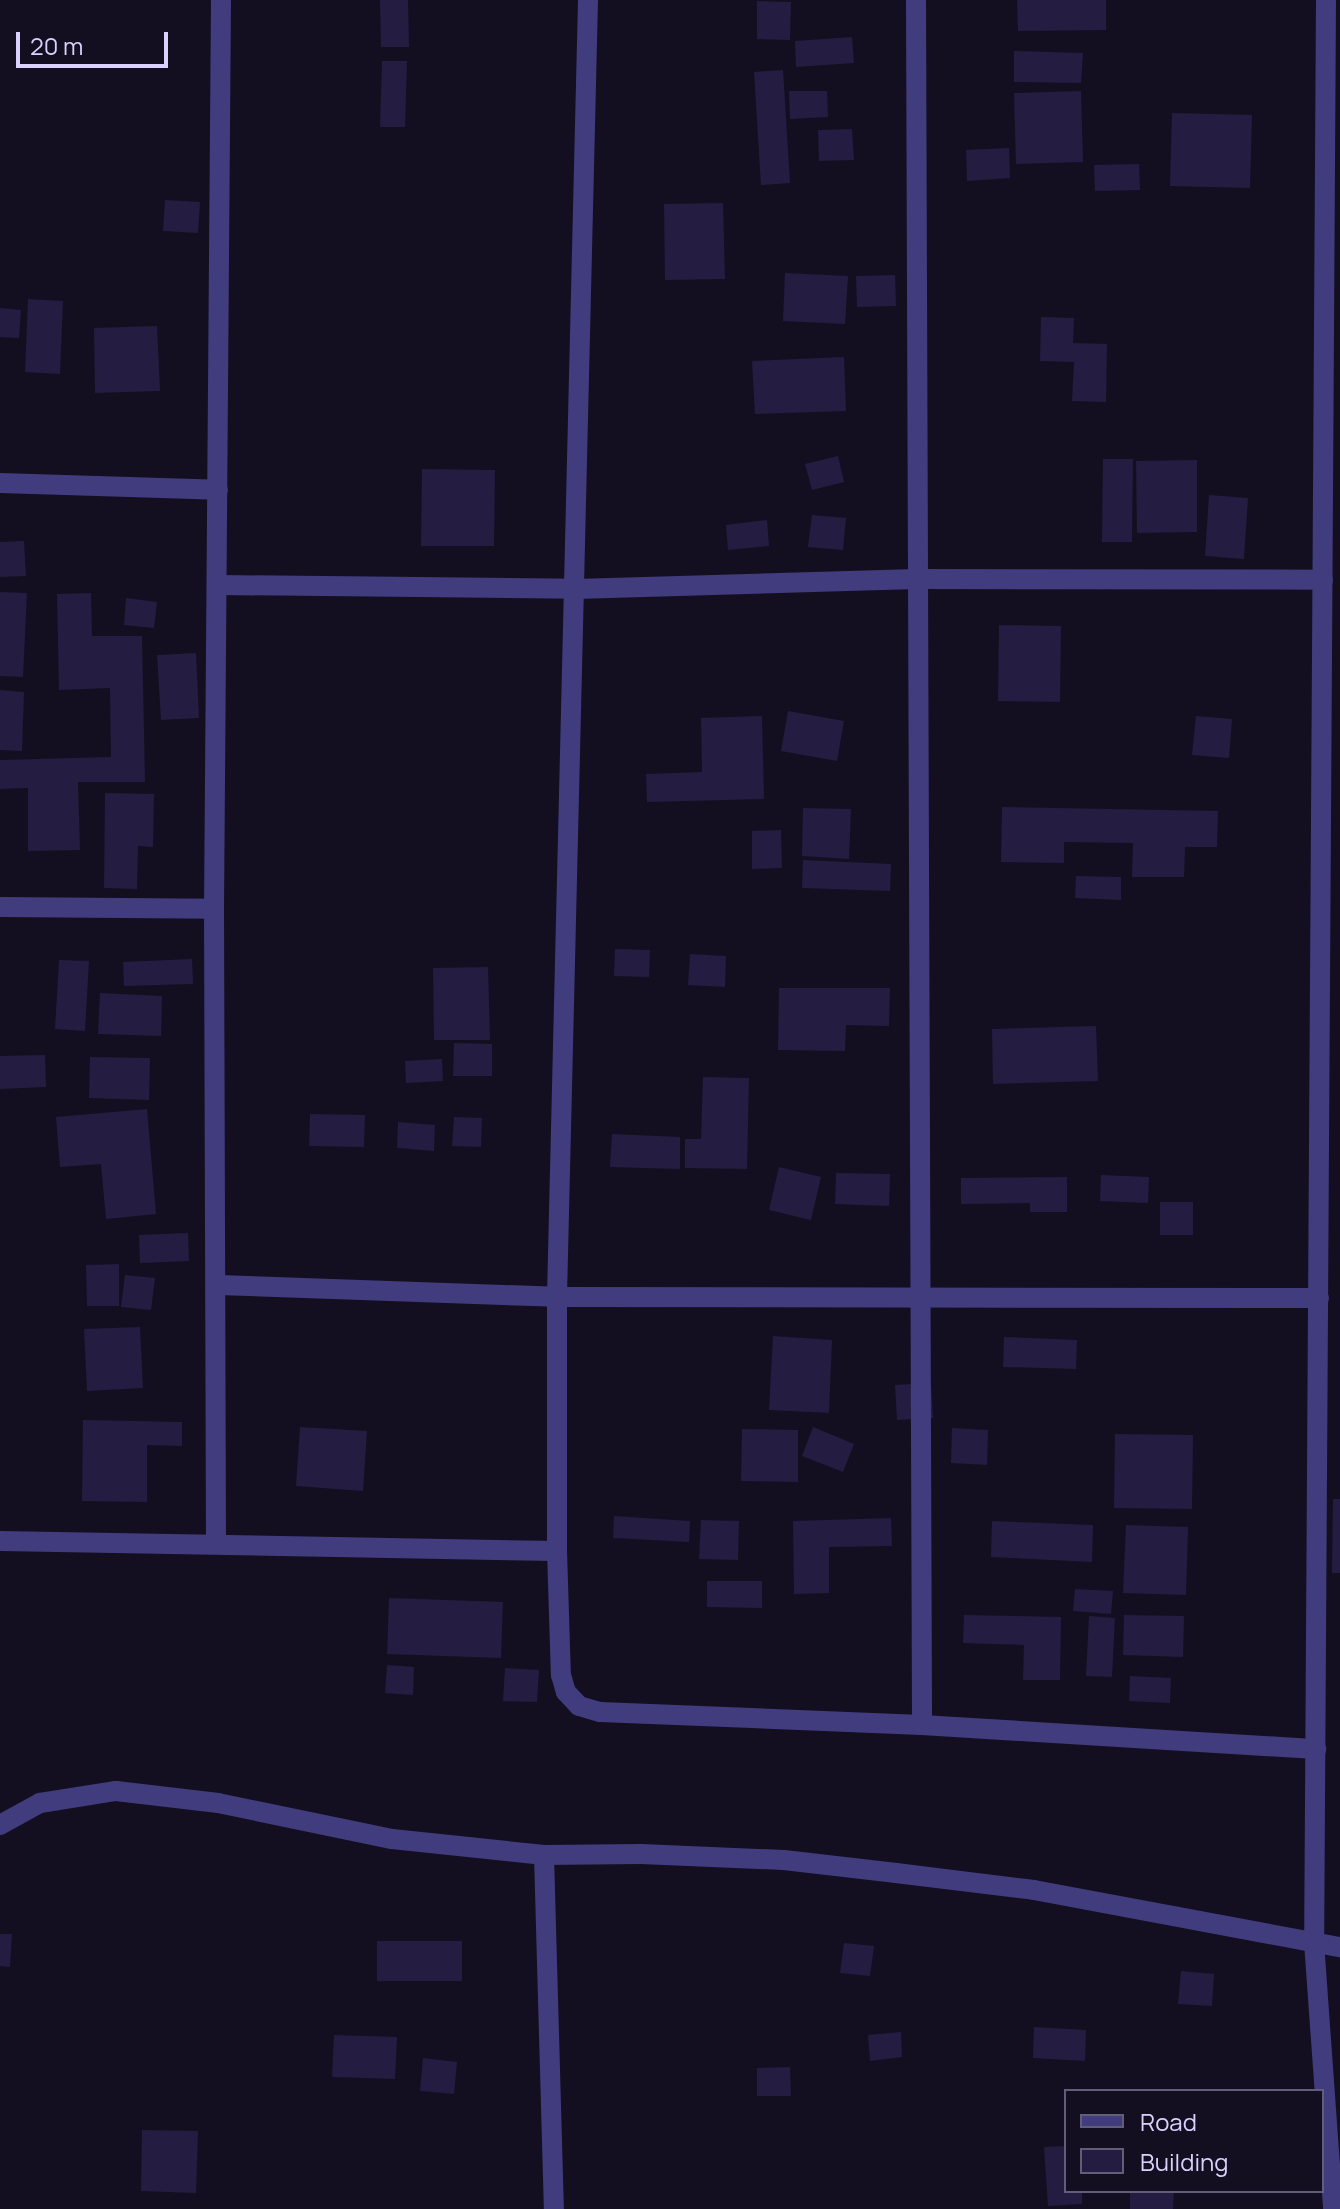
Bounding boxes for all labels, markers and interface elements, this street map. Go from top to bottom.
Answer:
scale bar [20,16,172,66]
text: 20 m [30,29,83,62]
legend [1064,2089,1324,2193]
text: Road [1140,2105,1197,2138]
text: Building [1140,2145,1228,2178]

